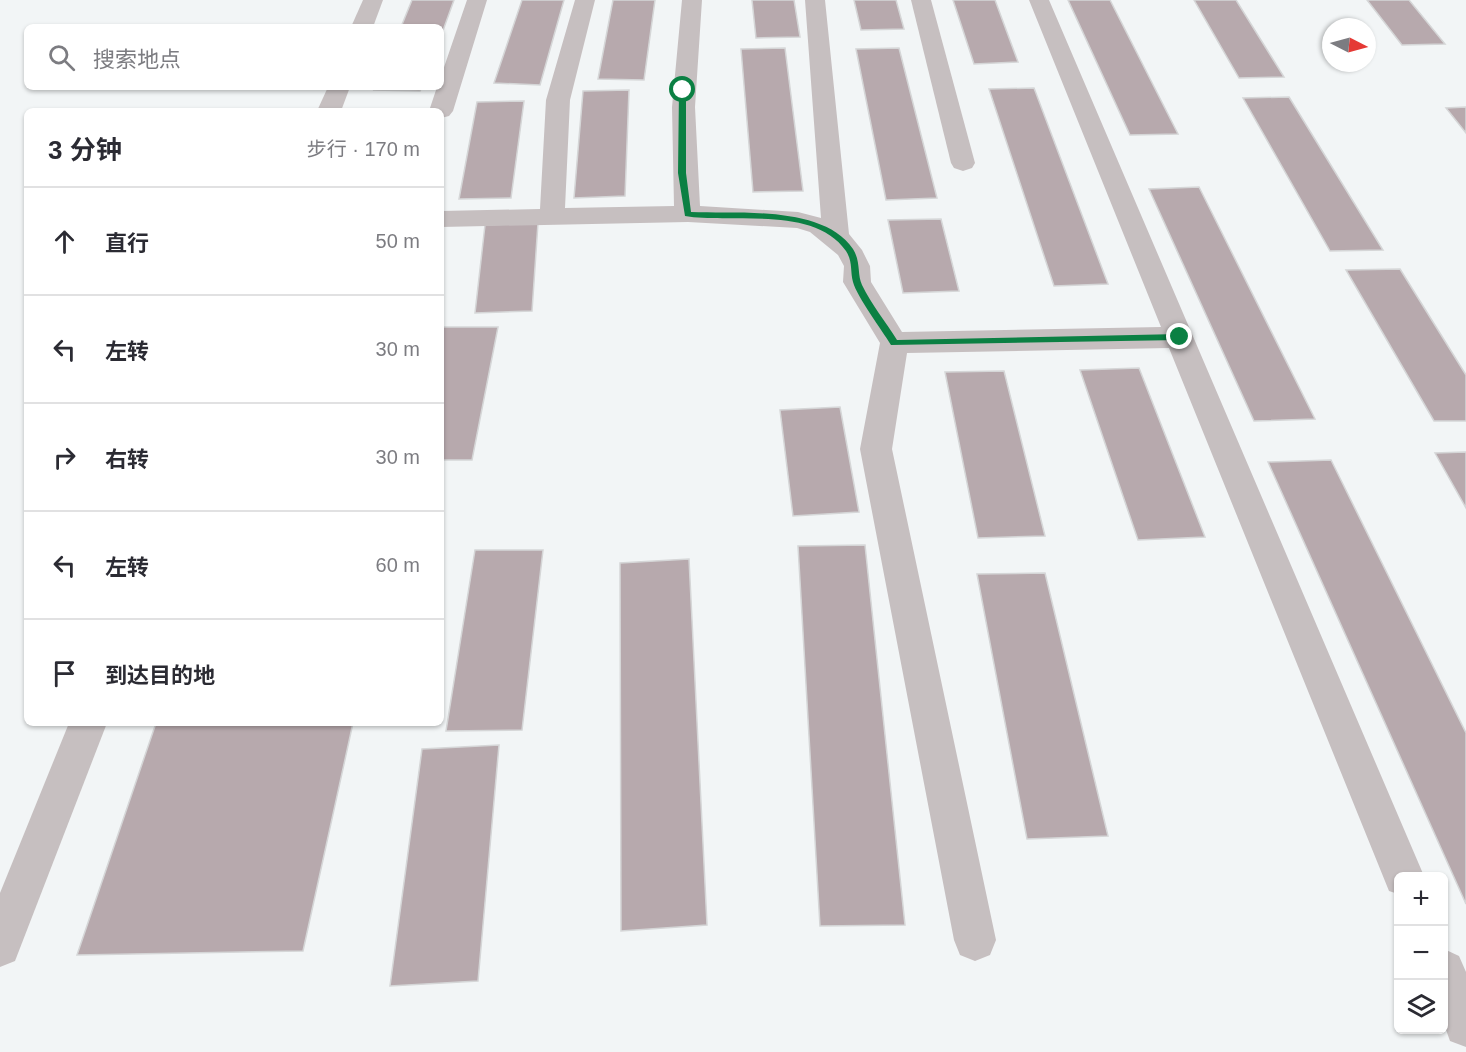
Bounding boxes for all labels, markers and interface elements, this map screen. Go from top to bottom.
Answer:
north arrow [1322,18,1376,72]
search box [24,24,444,90]
icon: search [45,41,78,74]
text: 搜索地点 [93,47,181,72]
route start [669,76,695,102]
text: 3 分钟 [48,135,122,165]
text: 步行 · 170 m [307,138,420,160]
icon: ahead [48,225,81,258]
text: 50 m [376,230,420,252]
text: 直行 [105,231,149,256]
route end [1166,323,1192,349]
icon: left [48,333,81,366]
text: 30 m [376,338,420,360]
text: 左转 [105,339,149,364]
icon: right [48,441,81,474]
text: 30 m [376,446,420,468]
text: 右转 [105,447,149,472]
icon: left [48,549,81,582]
text: 60 m [376,554,420,576]
text: 左转 [105,555,149,580]
icon: arrive [48,657,81,690]
text: 到达目的地 [105,663,215,688]
map controls [1394,872,1448,1034]
button: + [1394,872,1448,926]
button: − [1394,926,1448,980]
button: layers [1394,980,1448,1034]

